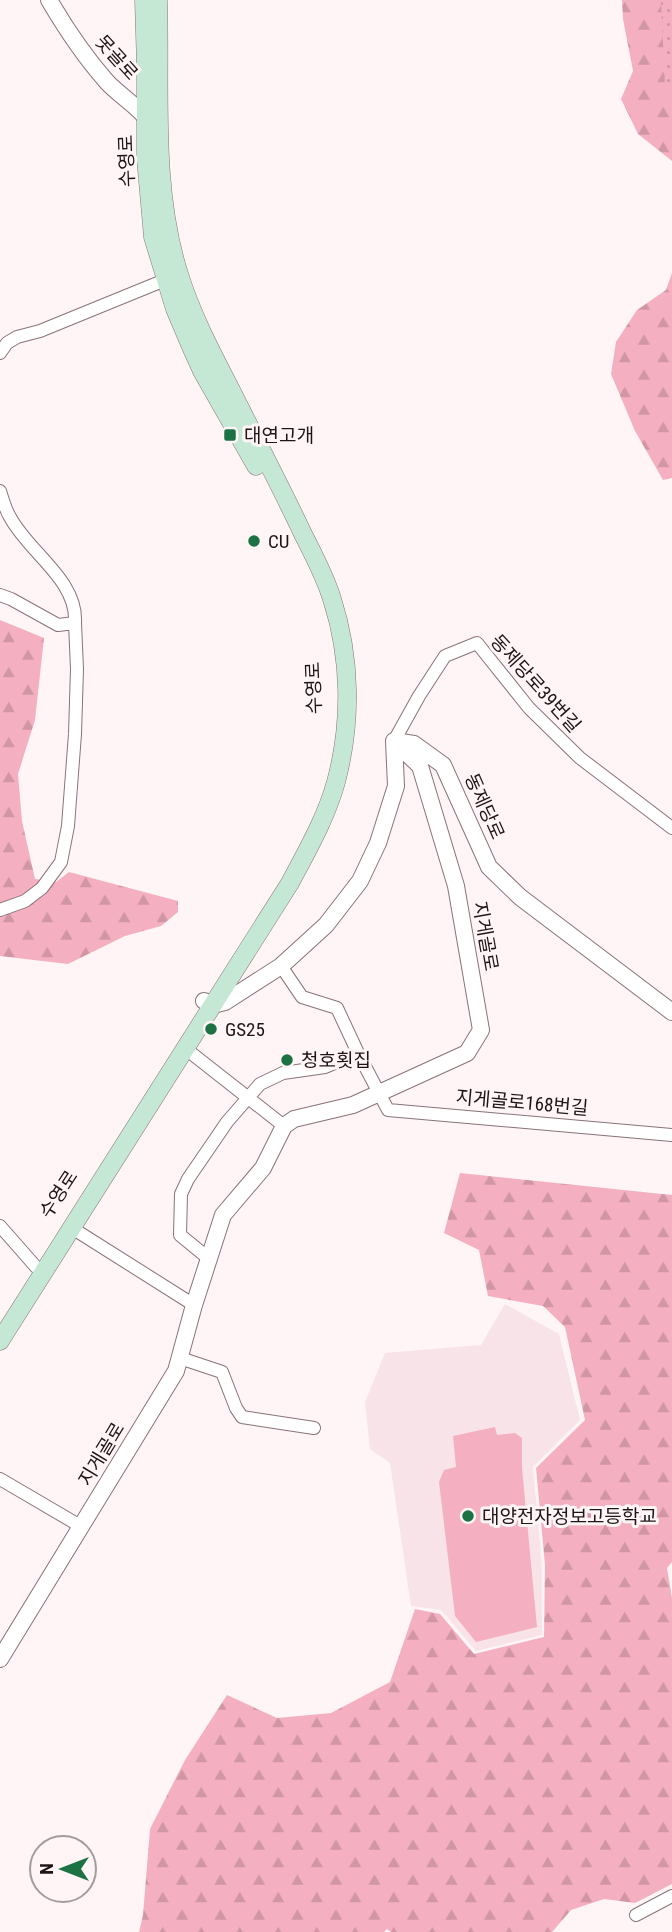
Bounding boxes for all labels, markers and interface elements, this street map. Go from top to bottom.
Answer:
street label: 못골로 [91,30,143,85]
street label: 수영로 [114,134,139,188]
place label: 대연고개 [244,424,314,447]
marker: 대연고개 [222,427,238,443]
place label: CU [268,530,289,553]
marker: CU [246,533,262,549]
street label: 동제당로39번길 [486,630,586,737]
street label: 수영로 [301,661,326,715]
street label: 동제당로 [460,770,509,843]
street label: 지게골로 [468,900,503,973]
place label: GS25 [225,1018,265,1041]
marker: GS25 [203,1021,219,1037]
place label: 청호횟집 [301,1049,371,1072]
marker: 청호횟집 [279,1052,295,1068]
street label: 지게골로168번길 [455,1085,589,1120]
street label: 수영로 [34,1166,82,1223]
street label: 지게골로 [74,1418,129,1490]
place label: 대양전자정보고등학교 [482,1505,657,1528]
marker: 대양전자정보고등학교 [460,1508,476,1524]
north arrow [28,1834,98,1904]
text: N [35,1863,58,1875]

